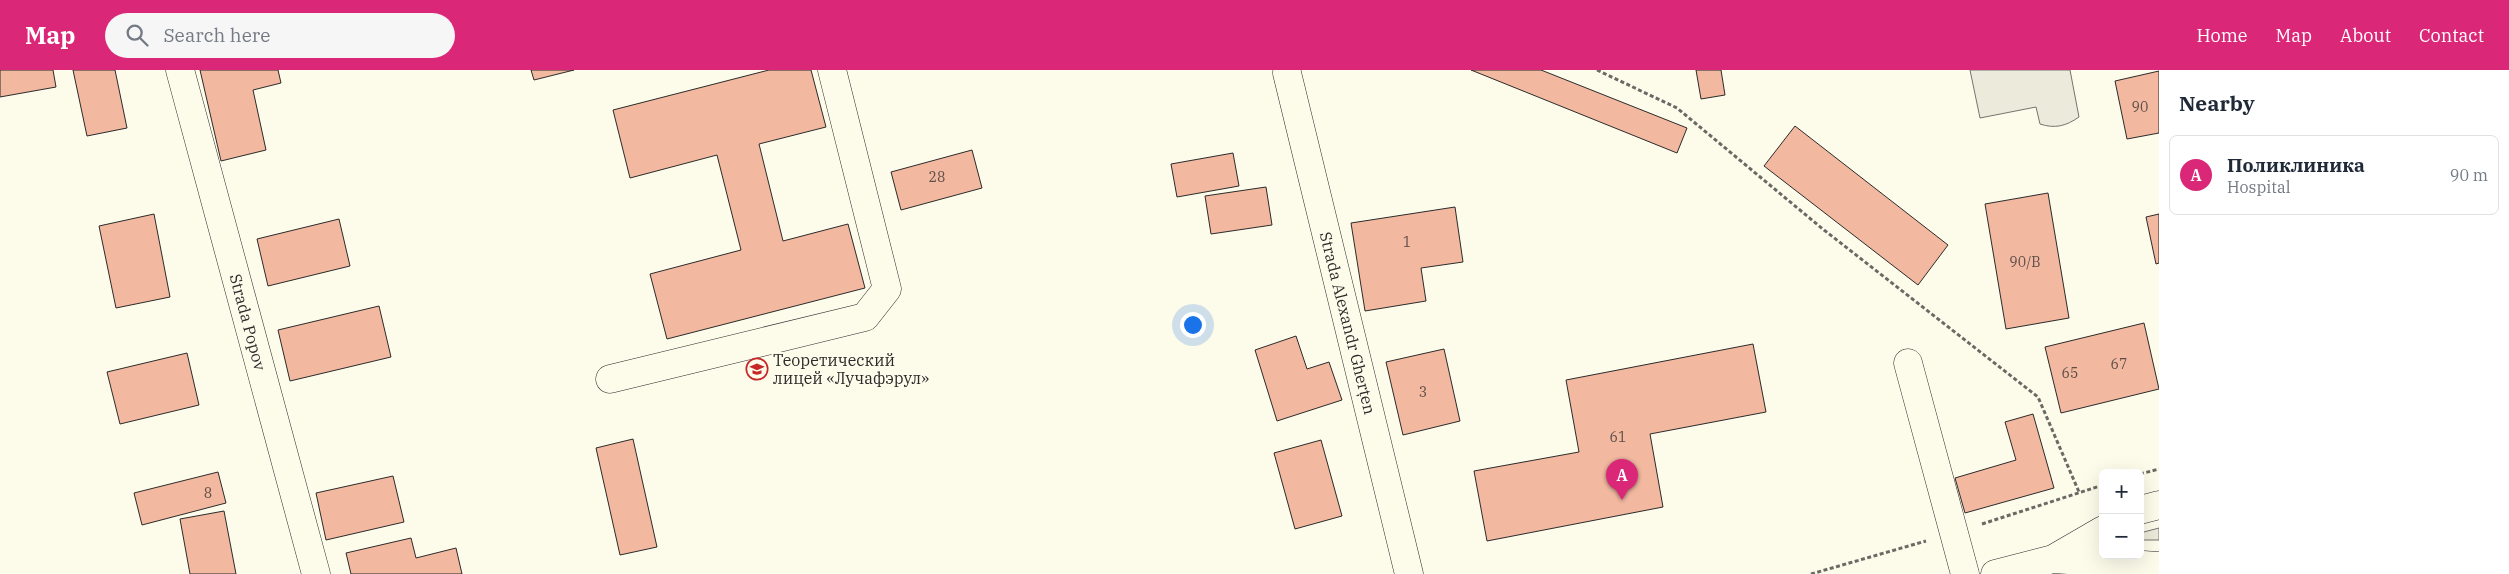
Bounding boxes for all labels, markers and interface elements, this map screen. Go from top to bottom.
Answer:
search box [105,13,455,58]
text: Map [25,19,75,51]
icon: search [123,21,151,49]
text: Search here [163,23,270,47]
text: Home [2196,24,2248,47]
text: Map [2276,24,2312,47]
text: About [2340,24,2391,47]
text: Contact [2419,24,2484,47]
text: Nearby [2179,89,2255,117]
house number: 90 [2132,98,2148,116]
text: Поликлиника [2227,153,2365,177]
text: A [2190,165,2202,185]
text: 90 m [2450,165,2488,185]
house number: 28 [929,168,945,186]
text: Hospital [2227,177,2290,197]
street label: Strada Alexandr Gherțen [1316,230,1380,416]
house number: 1 [1403,233,1411,251]
house number: 90/B [2009,253,2041,271]
street label: Strada Popov [226,272,271,373]
your location [1180,312,1206,338]
place label: Теоретический лицей «Лучафэрул» [773,350,929,388]
house number: 67 [2111,355,2127,373]
school or university icon: Теоретический лицей «Лучафэрул» [745,357,769,381]
house number: 65 [2062,364,2078,382]
house number: 3 [1419,383,1427,401]
house number: 61 [1610,428,1626,446]
pin: A [1606,459,1638,500]
map controls [2099,469,2144,559]
button: + [2099,469,2144,514]
house number: 8 [204,484,212,502]
button: − [2099,514,2144,559]

